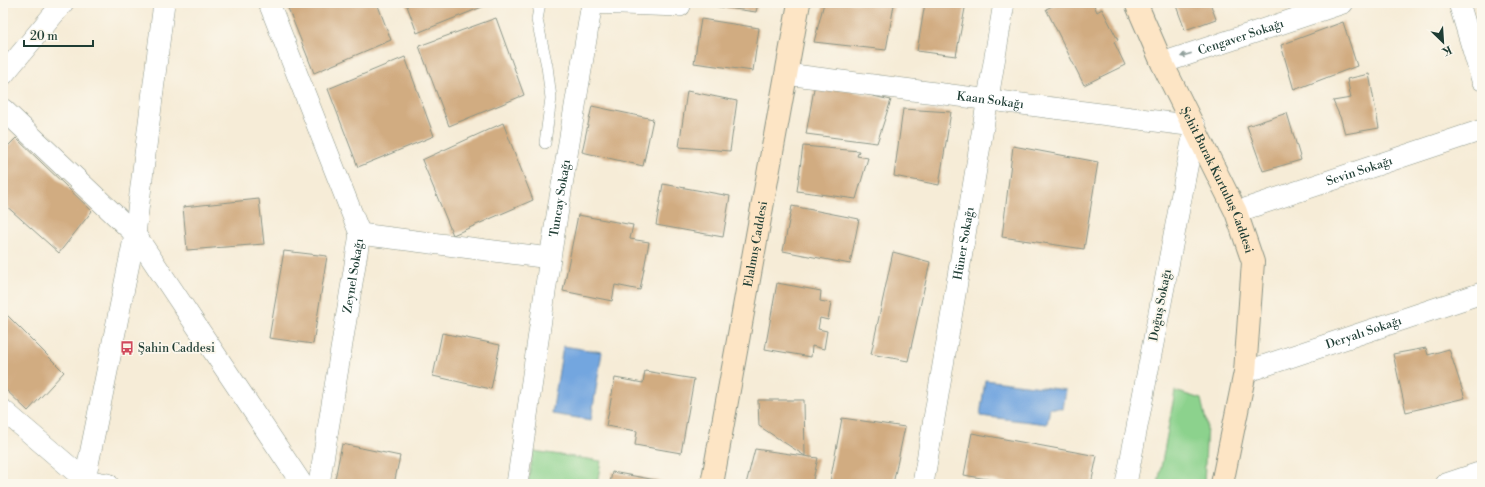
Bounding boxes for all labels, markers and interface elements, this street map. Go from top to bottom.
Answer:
street label: Cengaver Sokağı [1196,16,1286,59]
scale bar [24,22,93,48]
north arrow [1423,22,1463,62]
text: 20 m [30,29,58,44]
text: K [1439,42,1454,59]
one-way arrow [1180,52,1192,58]
street label: Kaan Sokağı [956,89,1025,112]
street label: Şehit Burak Kurtuluş Caddesi [1177,104,1257,255]
street label: Sevin Sokağı [1324,153,1395,189]
street label: Tuncay Sokağı [547,158,574,238]
street label: Elalmış Caddesi [741,200,771,288]
street label: Hüner Sokağı [950,206,978,281]
street label: Zeynel Sokağı [340,237,367,314]
street label: Doğuş Sokağı [1146,268,1175,343]
street label: Deryalı Sokağı [1324,313,1404,353]
bus stop icon: Şahin Caddesi [119,340,135,356]
place label: Şahin Caddesi [138,341,215,356]

